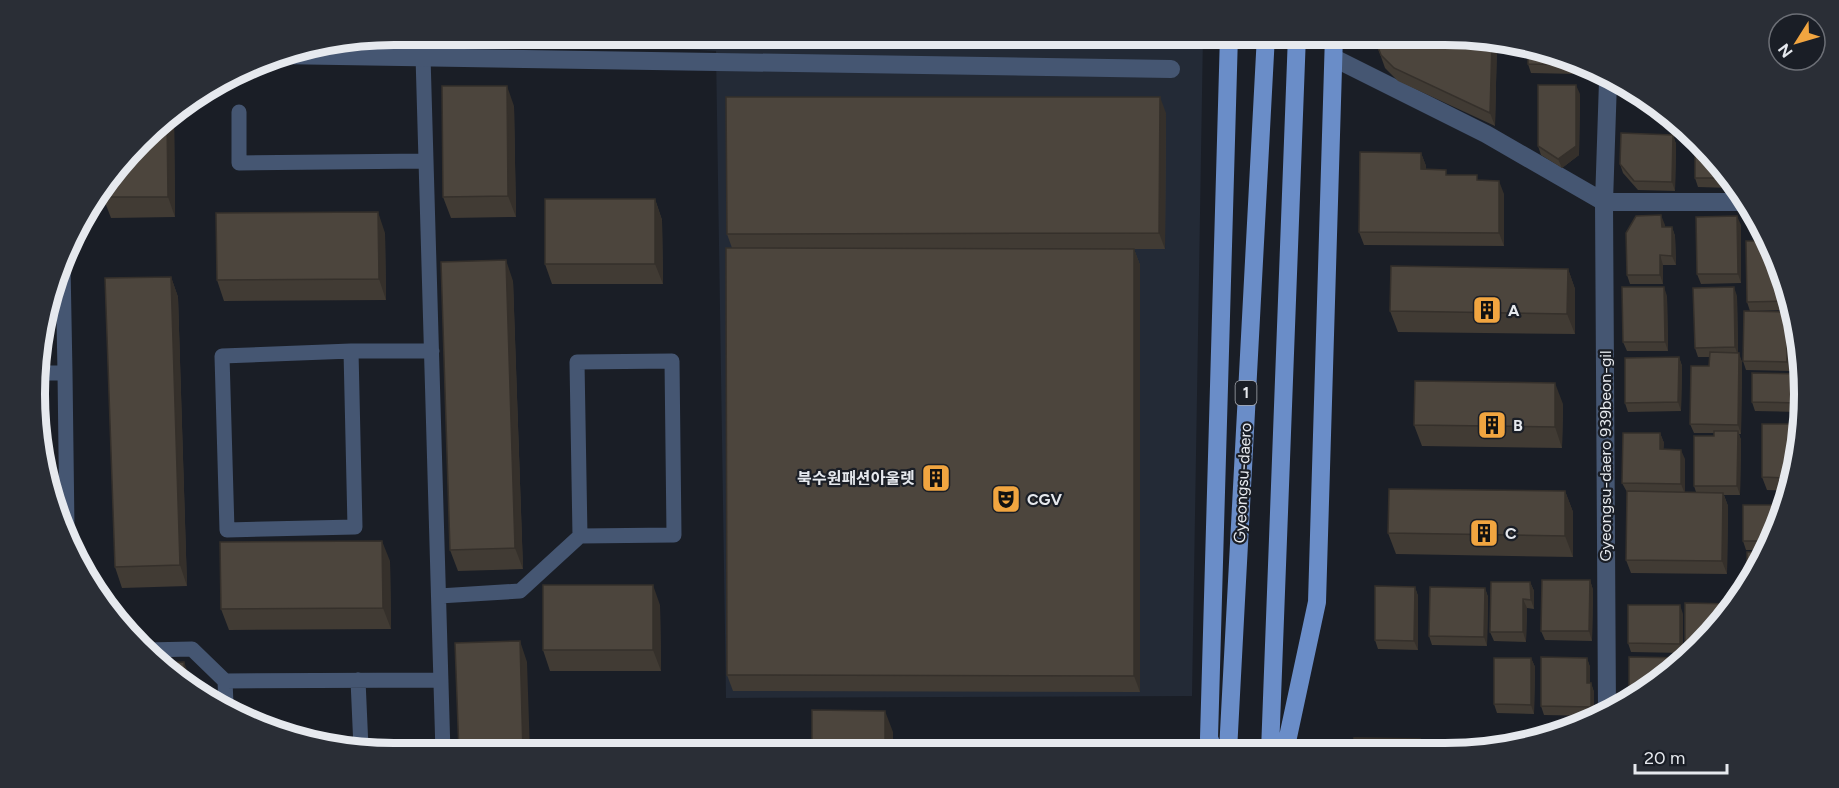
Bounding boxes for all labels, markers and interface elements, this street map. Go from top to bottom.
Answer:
north arrow [1767,12,1827,72]
text: N [1774,40,1797,61]
building icon: A [1471,294,1503,326]
place label: A [1508,301,1520,320]
street label: Gyeongsu-daero 939beon-gil [1596,350,1615,562]
road number: 1 [1236,381,1256,405]
building icon: B [1476,409,1508,441]
place label: B [1513,416,1523,435]
street label: Gyeongsu-daero [1230,422,1255,544]
building icon: 북수원패션아울렛 [920,462,952,494]
place label: 북수원패션아울렛 [797,469,915,488]
theatre icon: CGV [990,483,1022,515]
place label: CGV [1027,490,1062,509]
building icon: C [1468,517,1500,549]
place label: C [1505,524,1517,543]
scale bar [1635,737,1726,775]
text: 20 m [1644,747,1685,769]

